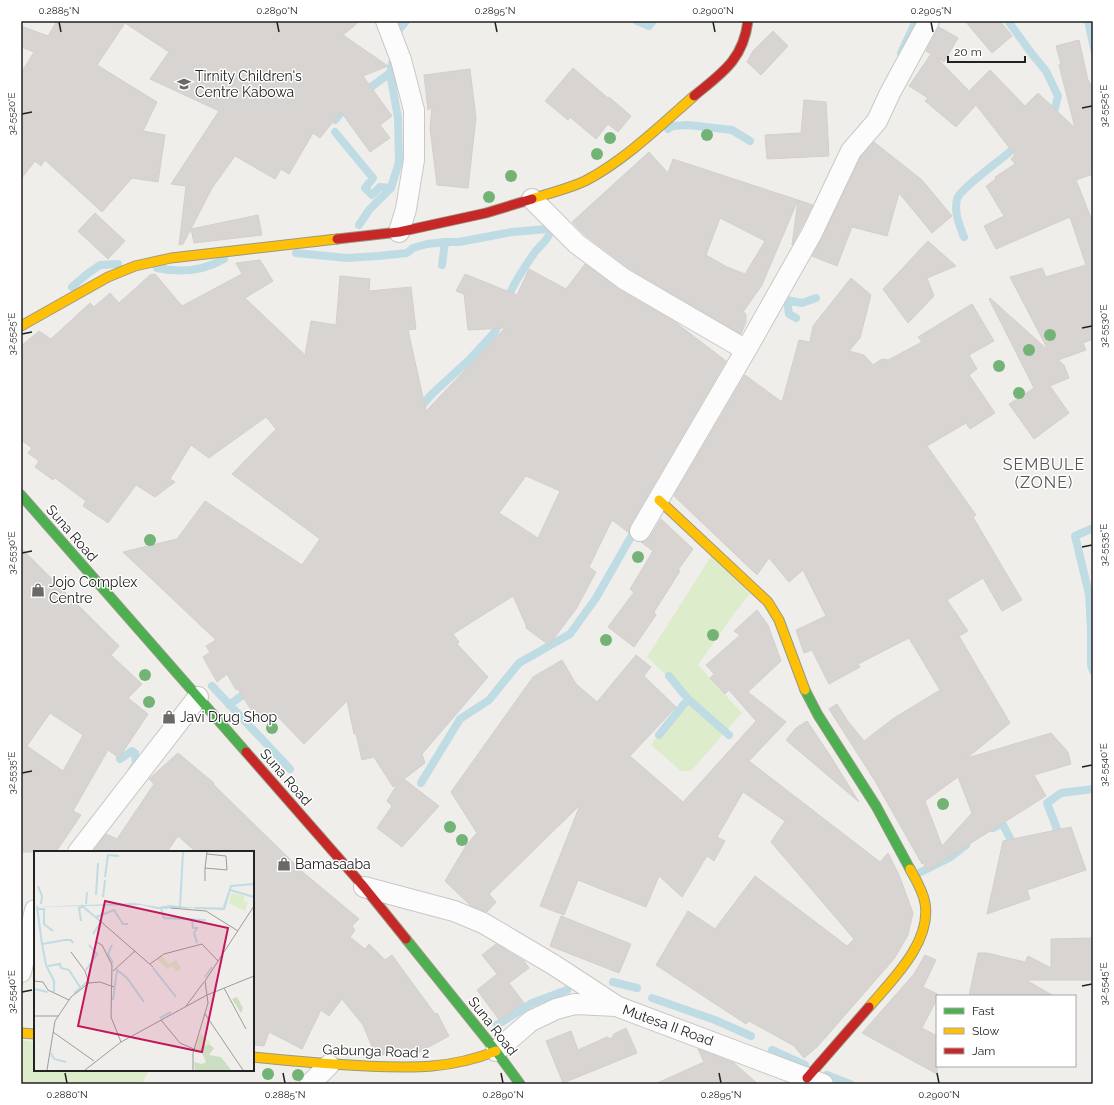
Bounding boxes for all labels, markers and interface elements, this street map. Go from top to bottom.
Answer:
text: 0.2885°N [39,5,79,16]
text: 0.2890°N [256,5,298,16]
text: 0.2895°N [475,5,515,16]
text: 0.2900°N [692,5,734,16]
text: 0.2905°N [910,5,952,16]
scale bar [948,38,1025,64]
text: 20 m [954,45,982,59]
place label: Tirnity Children's Centre Kabowa [195,68,302,100]
school or university icon: Tirnity Children's Centre Kabowa [176,76,192,92]
text: 32.5525°E [1098,85,1109,127]
text: 32.5520°E [6,92,17,136]
text: 32.5530°E [1098,304,1109,348]
text: 32.5525°E [6,313,17,355]
district label: SEMBULE (ZONE) [1003,455,1085,492]
street label: Suna Road [43,501,101,565]
text: 32.5535°E [1098,524,1109,566]
text: 32.5530°E [6,531,17,575]
place label: Jojo Complex Centre [49,574,137,606]
shop icon: Jojo Complex Centre [30,582,46,598]
shop icon: Javi Drug Shop [161,709,177,725]
place label: Javi Drug Shop [180,709,278,725]
text: 32.5540°E [1098,743,1109,787]
street label: Suna Road [257,745,315,809]
text: 32.5535°E [6,752,17,794]
inset map [34,851,254,1071]
shop icon: Bamasaaba [276,856,292,872]
place label: Bamasaaba [295,856,371,872]
text: 32.5545°E [1098,963,1109,1006]
text: 32.5540°E [6,970,17,1014]
street label: Suna Road [465,994,521,1058]
legend [936,995,1076,1067]
street label: Mutesa II Road [620,1001,716,1049]
text: Fast [972,1004,995,1018]
text: Slow [972,1024,999,1038]
street label: Gabunga Road 2 [322,1041,430,1061]
text: Jam [972,1044,995,1058]
text: 0.2880°N [46,1089,88,1100]
text: 0.2885°N [265,1089,305,1100]
text: 0.2890°N [482,1089,524,1100]
text: 0.2895°N [701,1089,741,1100]
text: 0.2900°N [918,1089,960,1100]

